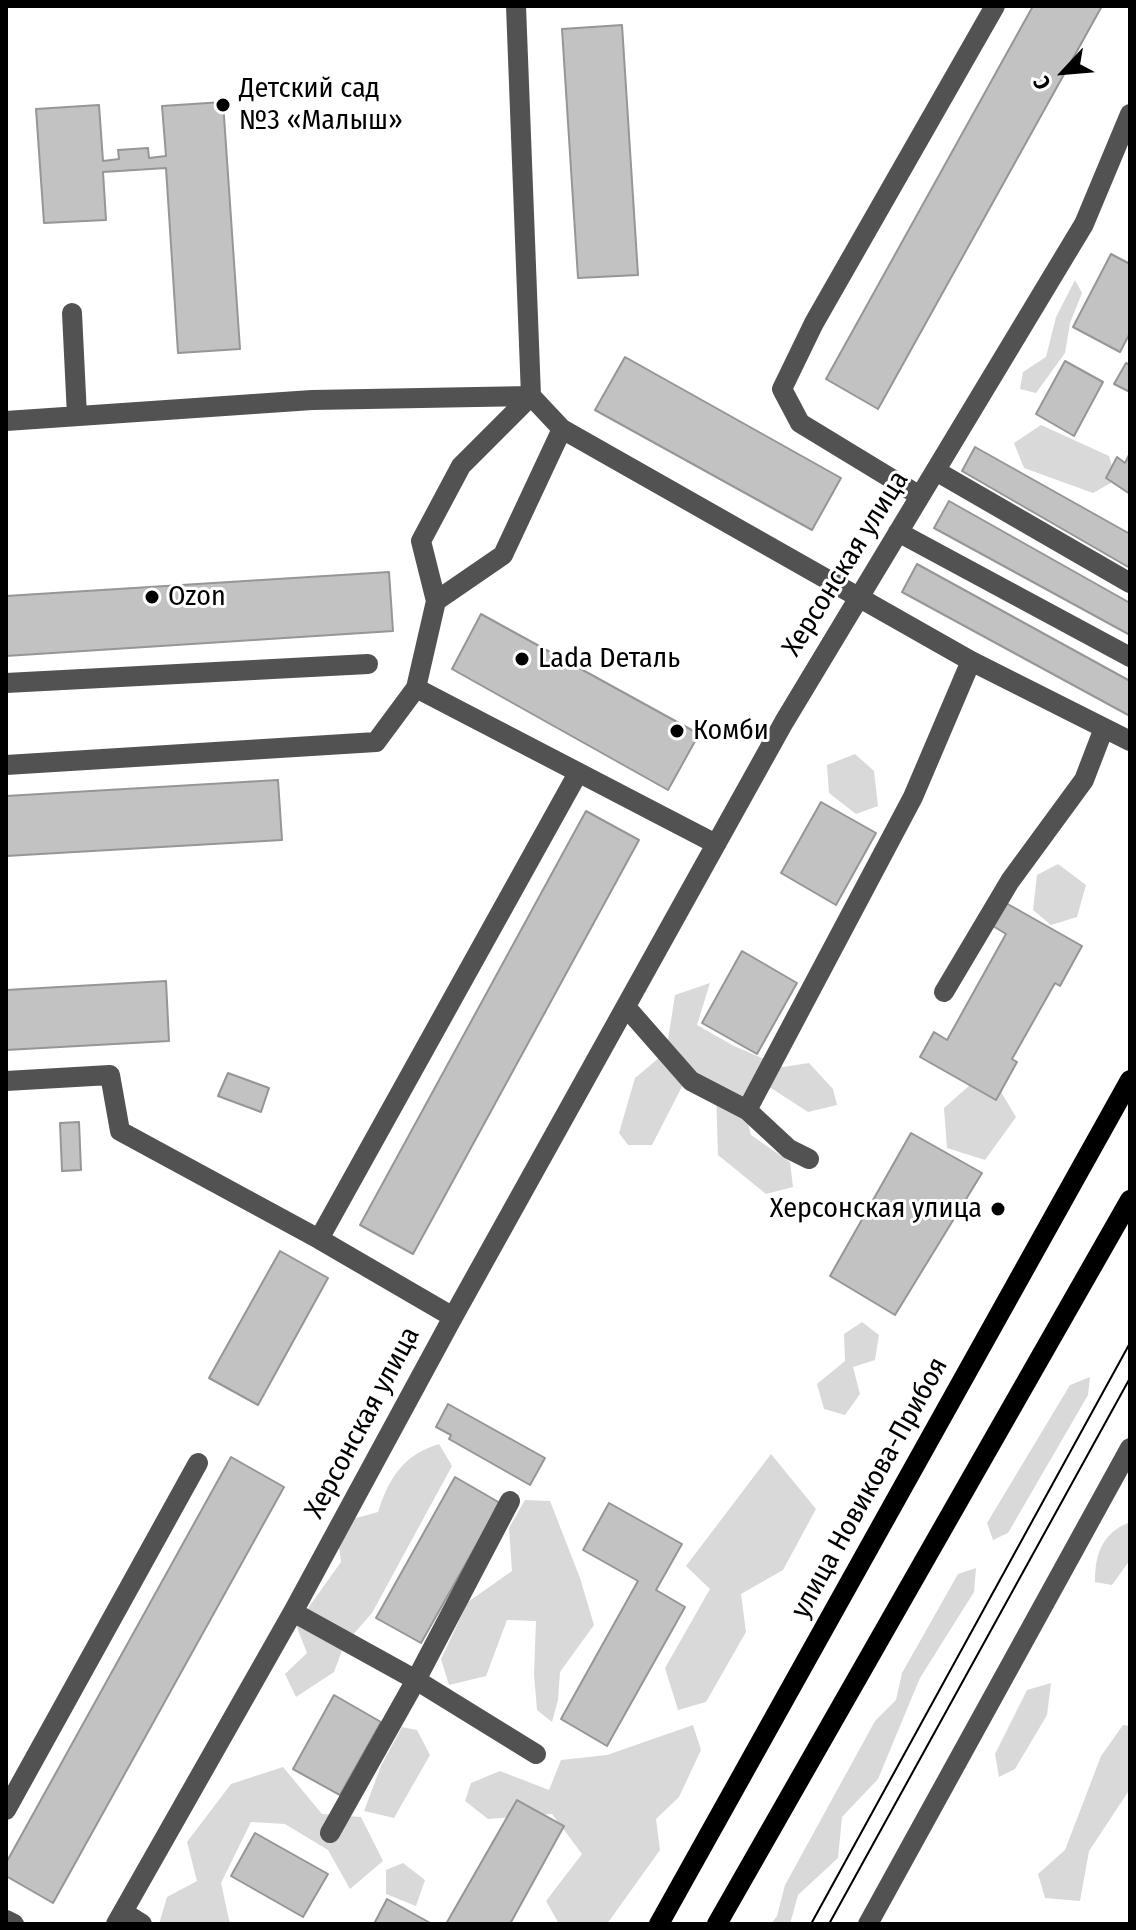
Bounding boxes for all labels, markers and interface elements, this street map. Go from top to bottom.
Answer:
north arrow [1024,32,1104,112]
place label: Детский сад №3 «Малыш» [239,72,403,138]
text: С [1027,72,1057,94]
marker: Детский сад №3 «Малыш» [214,96,232,114]
street label: Херсонская улица [776,465,916,663]
place label: Ozon [168,580,226,614]
marker: Ozon [143,588,161,606]
place label: Lada Dеталь [538,642,680,676]
marker: Lada Dеталь [513,650,531,668]
place label: Комби [693,714,769,748]
marker: Комби [668,722,686,740]
place label: Херсонская улица [770,1192,982,1226]
marker: Херсонская улица [989,1200,1007,1218]
street label: Херсонская улица [298,1321,428,1525]
street label: улица Новикова-Прибоя [784,1352,956,1624]

